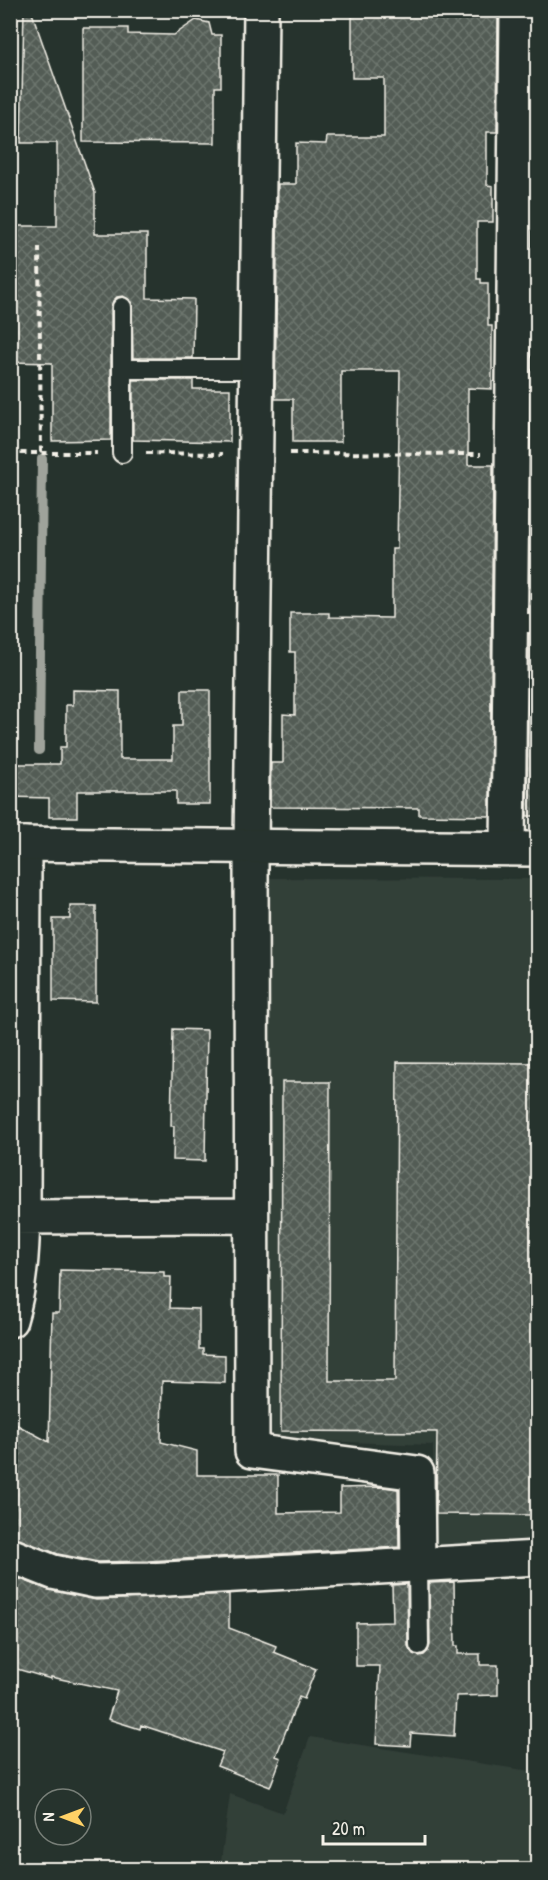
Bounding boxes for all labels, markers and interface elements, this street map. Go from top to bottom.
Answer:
north arrow [33,1787,93,1847]
scale bar [323,1808,425,1846]
text: N [37,1812,59,1821]
text: 20 m [332,1816,365,1841]

